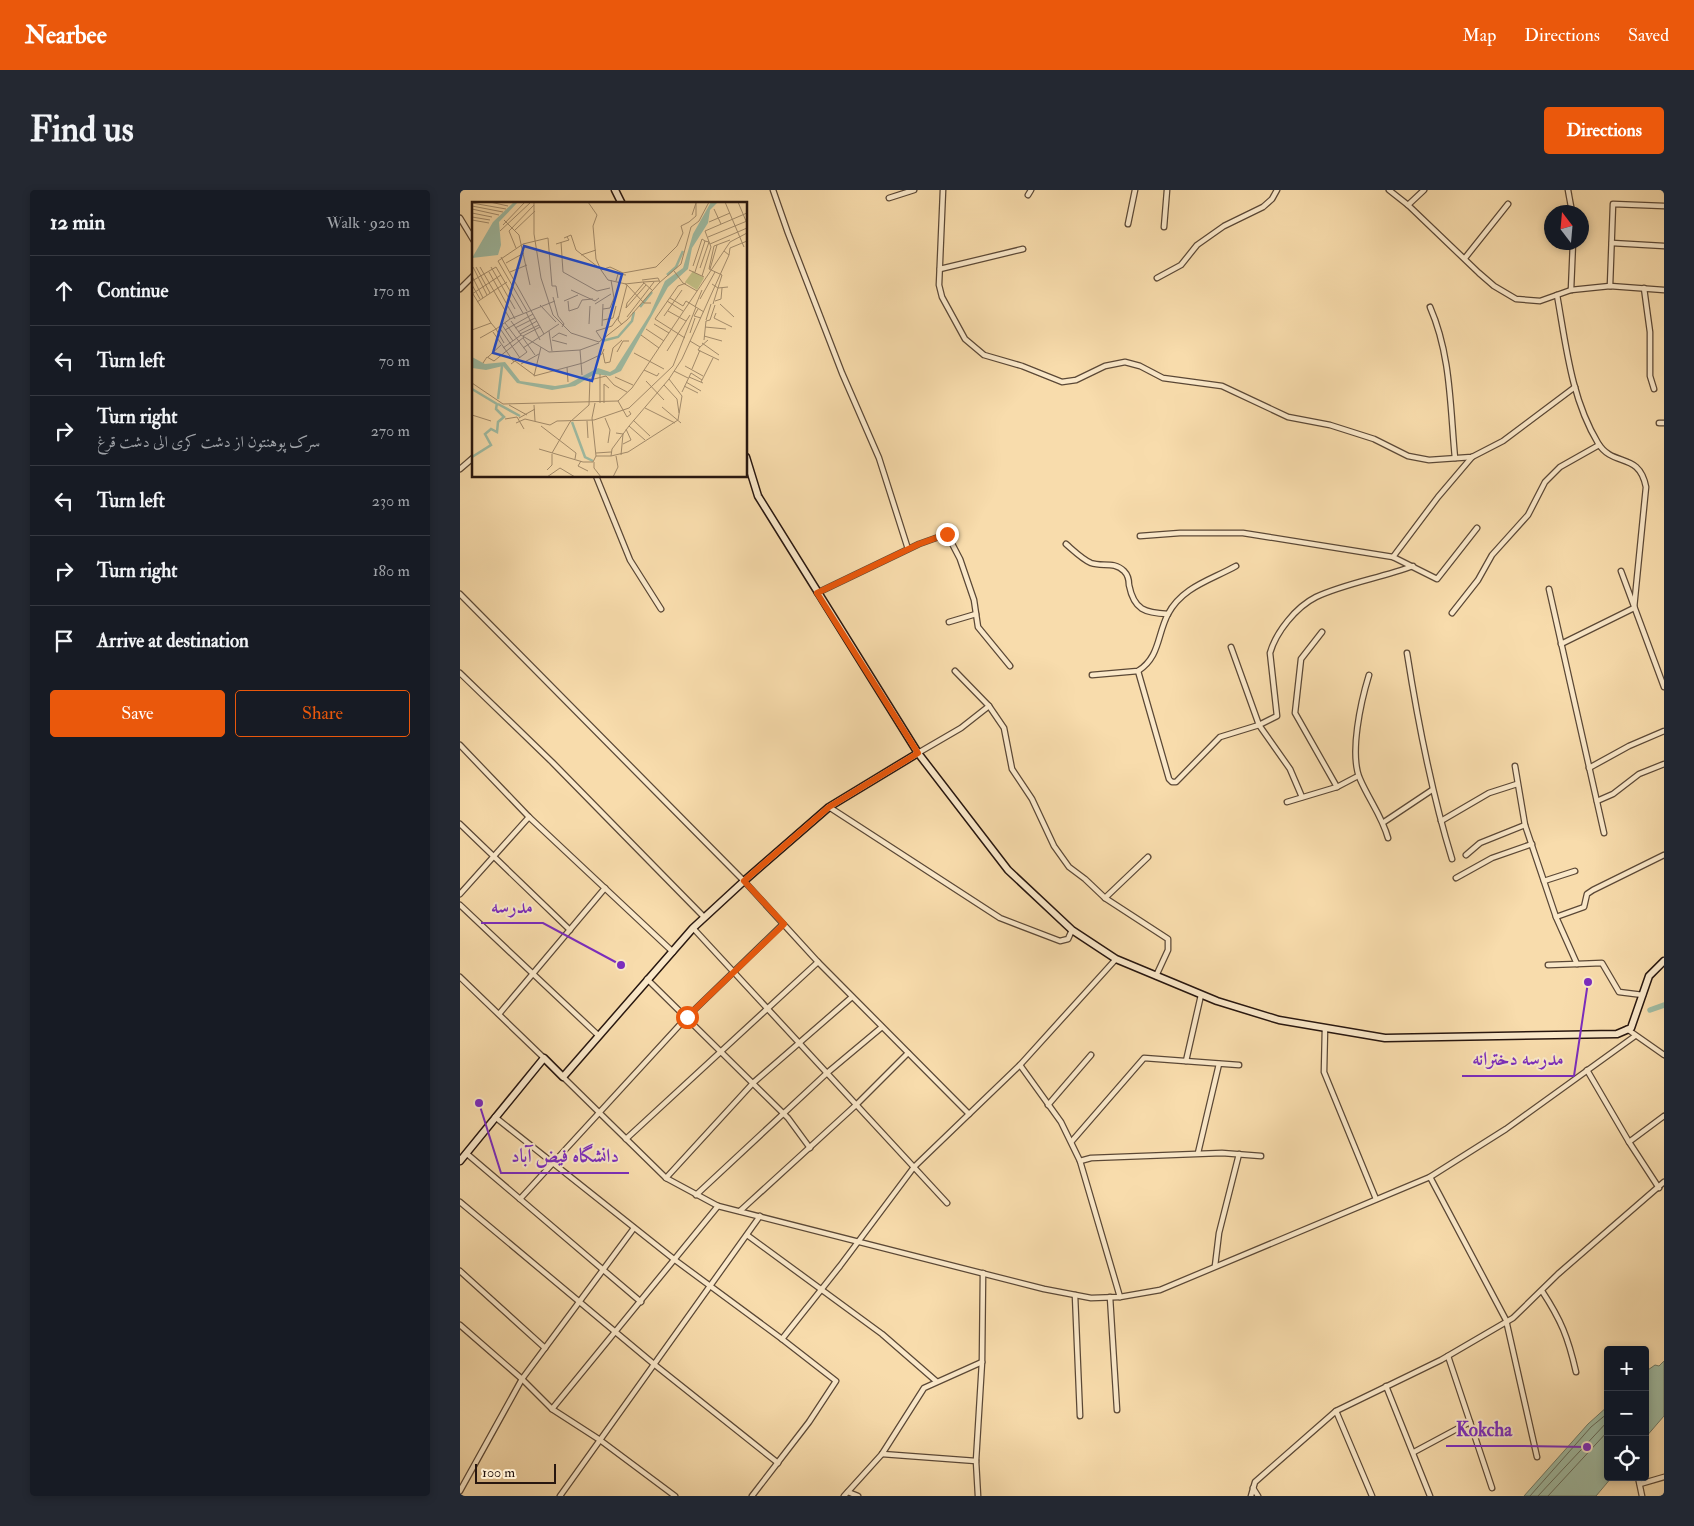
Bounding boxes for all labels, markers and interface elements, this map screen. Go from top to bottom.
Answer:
text: Nearbee [25,20,107,51]
text: Map [1463,24,1496,47]
text: Directions [1524,24,1600,47]
text: Saved [1628,24,1669,47]
button: Directions [1544,107,1664,154]
text: Find us [30,108,134,152]
inset map [472,202,748,478]
north arrow [1544,205,1589,250]
text: 12 min [50,209,105,236]
text: Walk · 920 m [327,213,410,233]
icon: ahead [50,277,78,305]
text: Continue [97,279,168,303]
text: 170 m [373,281,410,301]
icon: left [50,347,78,375]
text: Turn left [97,349,165,373]
text: 70 m [379,351,410,371]
text: Turn right [97,405,177,429]
icon: right [50,417,78,445]
text: 270 m [371,421,410,441]
text: سرک پوهنتون از دشت کری الی دشت قرغ [97,432,320,452]
icon: left [50,487,78,515]
text: Turn left [97,489,165,513]
text: 230 m [372,491,410,511]
route end [936,523,959,546]
icon: right [50,557,78,585]
text: Turn right [97,559,177,583]
text: 180 m [373,561,410,581]
icon: arrive [50,627,78,655]
text: Arrive at destination [97,629,249,653]
button: Save [50,690,225,737]
button: Share [235,690,410,737]
callout: مدرسه [481,889,543,923]
text: مدرسه [491,895,533,919]
route start [676,1006,699,1029]
callout: مدرسه دخترانه [1462,1042,1574,1076]
text: مدرسه دخترانه [1472,1047,1564,1071]
callout: دانشگاه فیض آباد [501,1139,629,1173]
text: دانشگاه فیض آباد [511,1143,619,1168]
map controls [1604,1346,1649,1481]
button: + [1604,1346,1649,1391]
button: − [1604,1391,1649,1436]
callout: Kokcha [1446,1412,1522,1446]
text: Kokcha [1456,1418,1513,1442]
button: locate [1604,1436,1649,1481]
scale bar [475,1461,556,1484]
text: 100 m [482,1464,515,1481]

